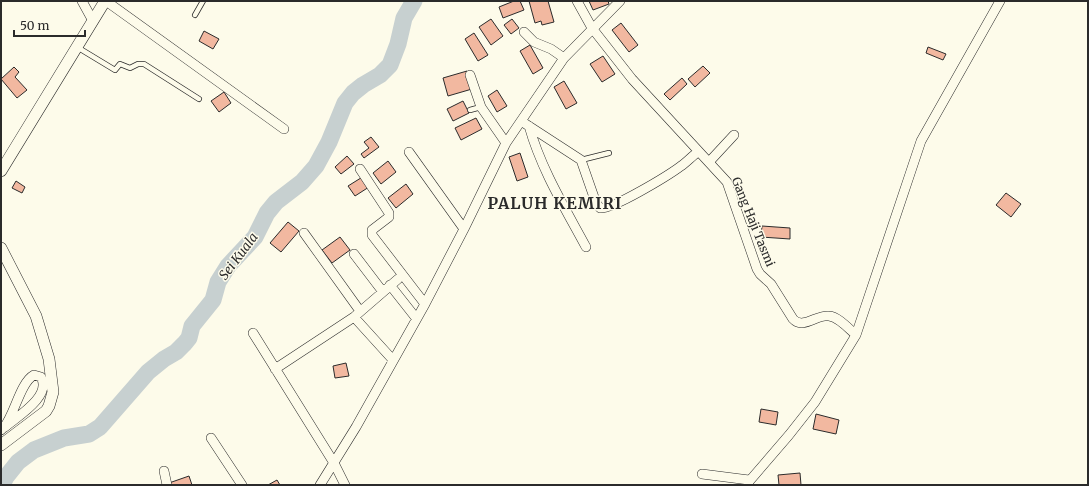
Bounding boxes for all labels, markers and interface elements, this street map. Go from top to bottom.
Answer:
scale bar [14,12,85,38]
text: 50 m [20,18,49,33]
street label: Gang Haji Tasmi [729,175,778,269]
district label: PALUH KEMIRI [487,193,623,213]
water label: Sei Kuala [215,229,262,283]

